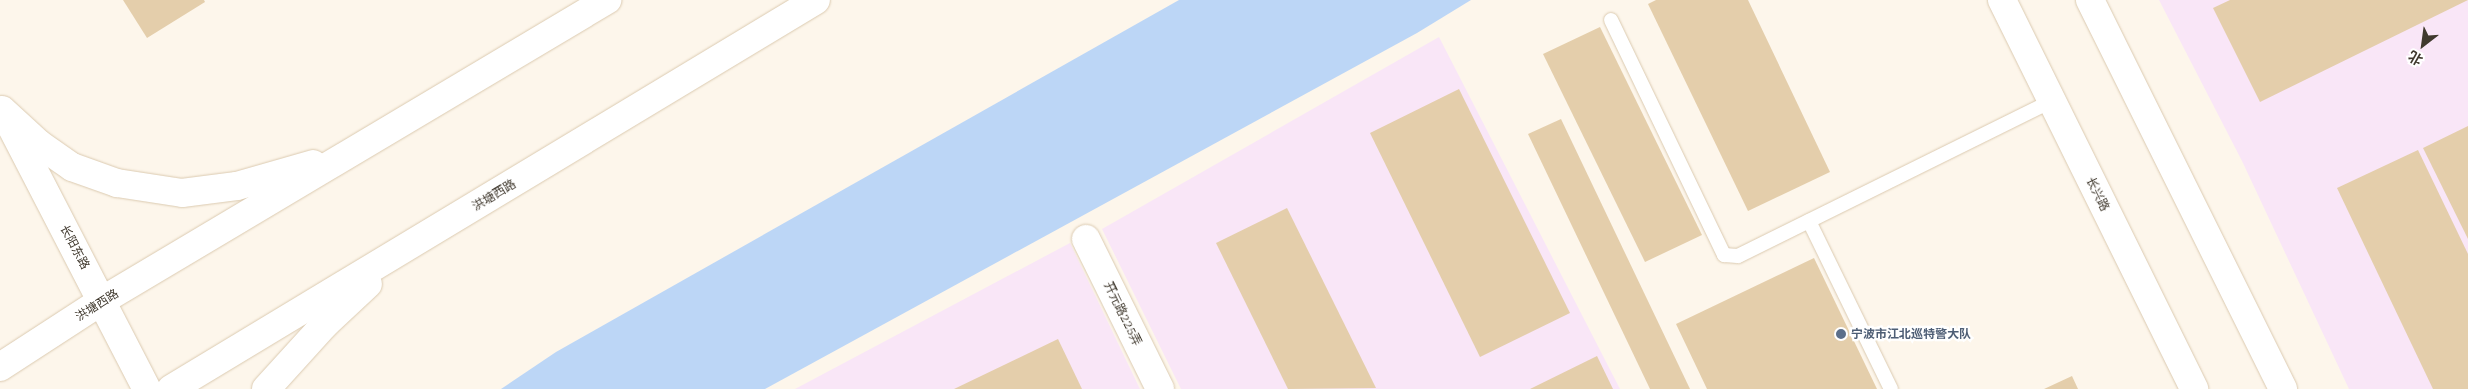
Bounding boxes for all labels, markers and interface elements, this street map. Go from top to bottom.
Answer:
north arrow [2398,20,2448,70]
text: 北 [2405,47,2426,69]
street label: 长兴路 [2084,175,2112,213]
street label: 洪塘西路 [470,176,518,214]
street label: 长阳东路 [57,222,93,272]
street label: 开元路225弄 [1101,280,1145,348]
street label: 洪塘西路 [73,286,121,324]
place label: 宁波市江北巡特警大队 [1851,327,1971,341]
marker: 宁波市江北巡特警大队 [1835,328,1847,340]

